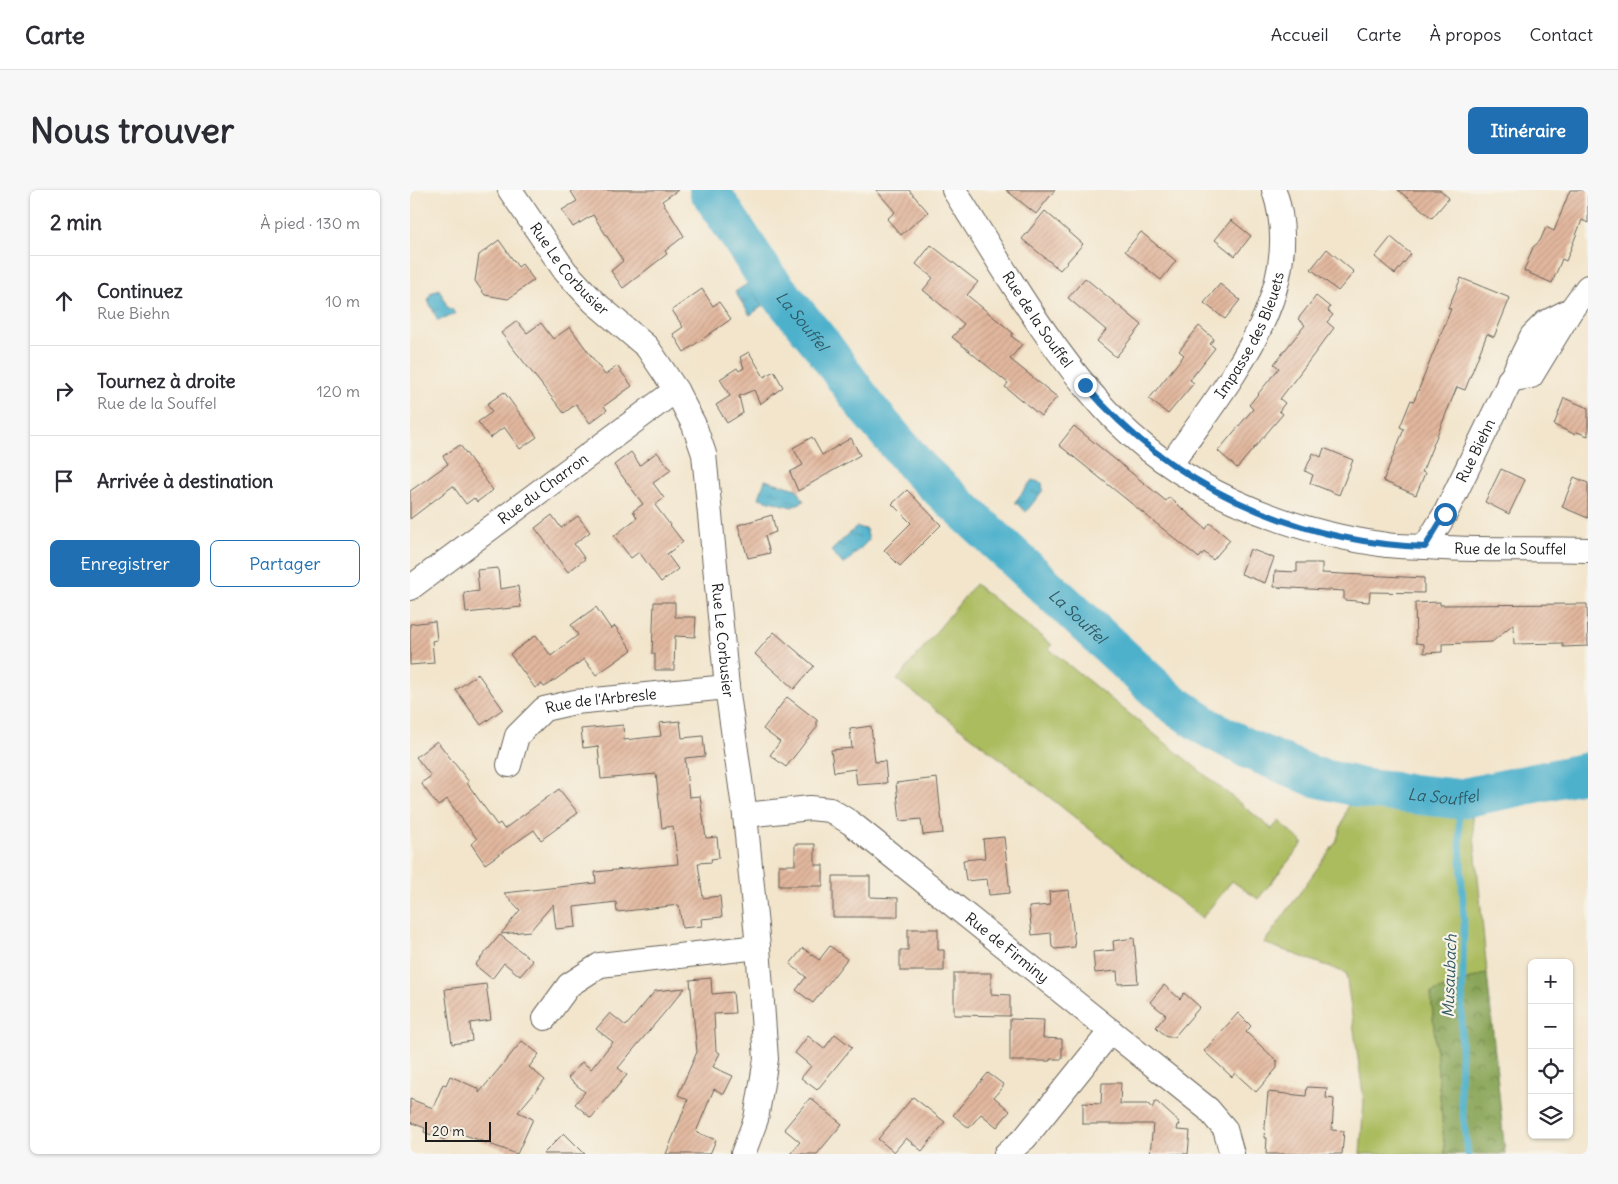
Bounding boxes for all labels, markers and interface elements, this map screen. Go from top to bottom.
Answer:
text: Carte [25,20,85,50]
text: Accueil [1271,23,1329,46]
text: Carte [1357,23,1402,46]
text: À propos [1430,23,1501,46]
text: Contact [1529,23,1593,46]
button: Itinéraire [1468,107,1588,154]
text: Nous trouver [30,108,234,152]
text: 2 min [50,209,102,236]
text: À pied · 130 m [260,213,360,233]
street label: Rue Le Corbusier [526,219,613,319]
street label: Rue de la Souffel [998,268,1077,371]
street label: Impasse des Bleuets [1210,270,1288,402]
text: Continuez [97,279,183,303]
icon: ahead [50,287,78,315]
water label: La Souffel [772,287,834,356]
text: 10 m [325,291,360,311]
text: Rue Biehn [97,303,170,323]
text: Tournez à droite [97,369,236,393]
route end [1074,374,1097,397]
icon: right [50,377,78,405]
text: 120 m [317,381,360,401]
text: Rue de la Souffel [97,393,217,413]
street label: Rue Biehn [1452,415,1499,485]
street label: Rue du Charron [494,449,592,528]
icon: arrive [50,467,78,495]
text: Arrivée à destination [97,469,273,493]
route start [1434,503,1457,526]
street label: Rue de la Souffel [1454,539,1566,558]
button: Enregistrer [50,540,200,587]
button: Partager [210,540,360,587]
street label: Rue Le Corbusier [708,582,738,699]
water label: La Souffel [1045,585,1112,649]
street label: Rue de l'Arbresle [543,684,657,717]
water label: La Souffel [1407,784,1483,809]
street label: Rue de Firminy [962,908,1053,987]
water label: Musaubach [1438,933,1460,1018]
map controls [1528,959,1573,1139]
button: + [1528,959,1573,1004]
button: − [1528,1004,1573,1049]
button: locate [1528,1049,1573,1094]
button: layers [1528,1094,1573,1139]
scale bar [425,1119,491,1142]
text: 20 m [432,1122,465,1140]

